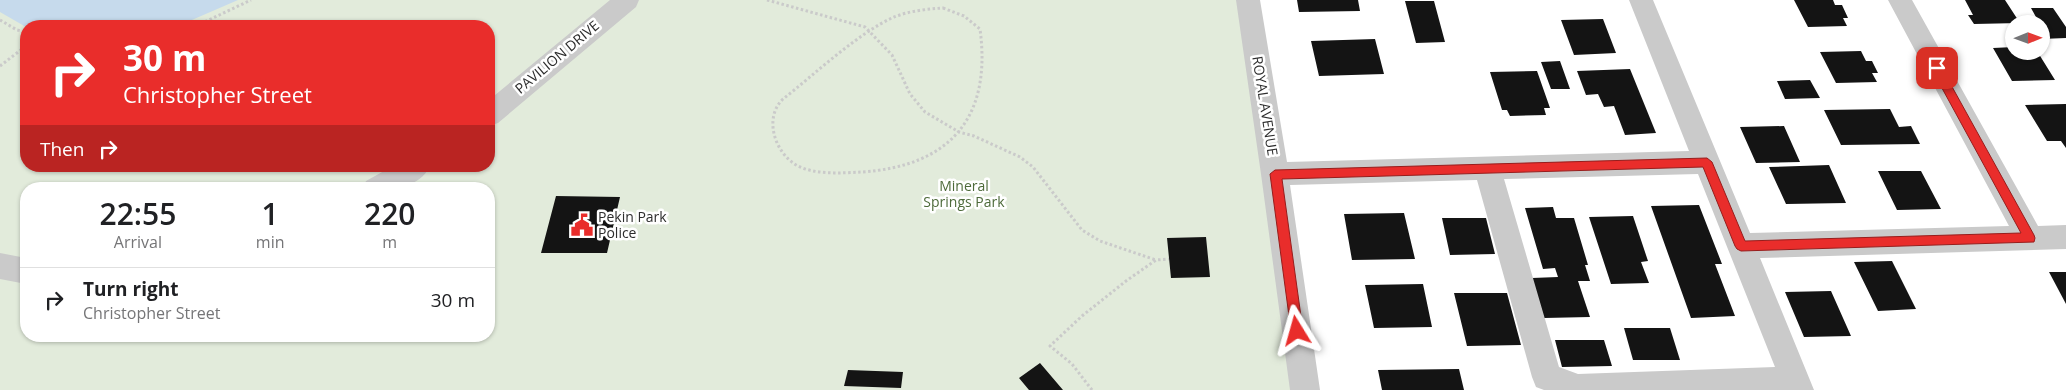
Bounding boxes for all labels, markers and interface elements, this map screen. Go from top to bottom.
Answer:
north arrow [2005,15,2050,60]
map controls [2005,15,2050,60]
street label: PAVILION DRIVE [510,16,603,98]
text: 30 m [123,34,206,81]
icon: right [40,40,105,105]
pin [1916,47,1958,89]
icon: arrive [1923,54,1951,82]
street label: ROYAL AVENUE [1248,55,1283,157]
text: Christopher Street [123,79,312,109]
icon: right [94,135,122,163]
text: Then [40,136,84,162]
park label: Mineral Springs Park [923,176,1005,211]
text: 22:55 [100,193,176,234]
text: 1 [262,193,279,234]
text: 220 [364,193,415,234]
place label: Pekin Park Police [598,207,667,242]
public building icon: Pekin Park Police [569,212,595,238]
text: Arrival [114,231,162,253]
text: min [256,231,285,253]
text: m [382,231,397,253]
text: Turn right [83,276,178,302]
icon: right [40,286,68,314]
text: 30 m [431,287,475,313]
text: Christopher Street [83,302,220,324]
position arrow [1270,304,1322,356]

